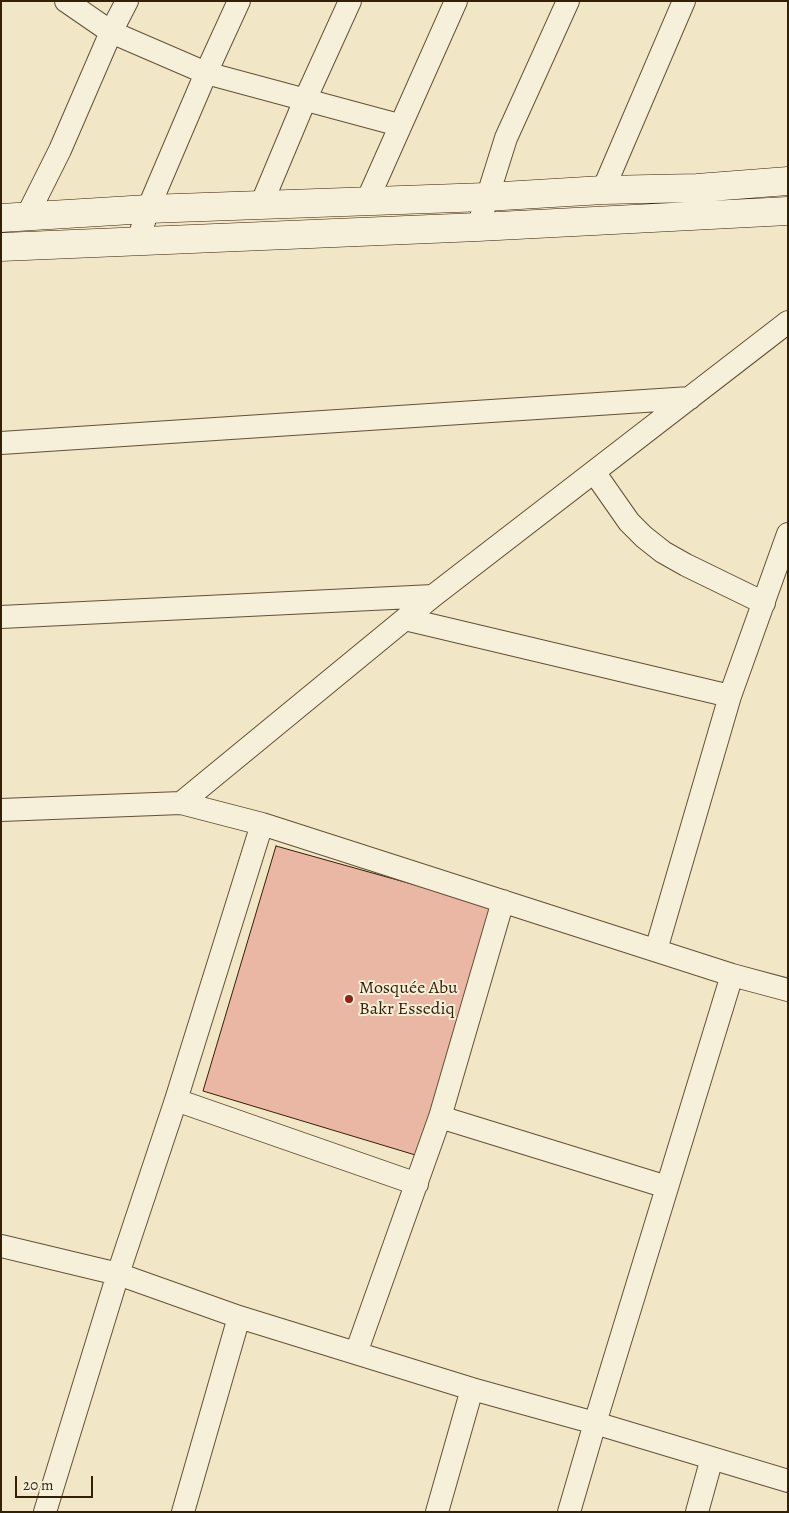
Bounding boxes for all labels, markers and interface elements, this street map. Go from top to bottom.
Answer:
place label: Mosquée Abu Bakr Essediq [359,978,458,1021]
marker: Mosquée Abu Bakr Essediq [343,993,355,1005]
scale bar [18,1466,95,1498]
text: 20 m [23,1475,54,1495]

